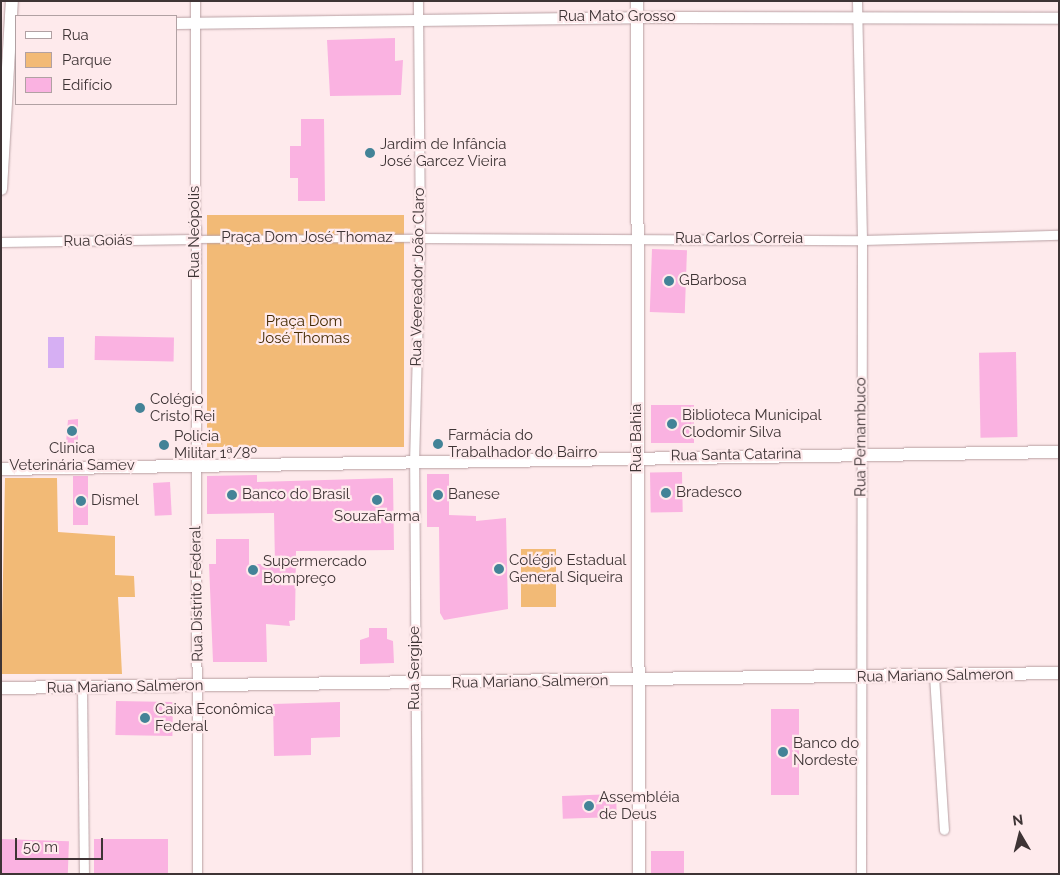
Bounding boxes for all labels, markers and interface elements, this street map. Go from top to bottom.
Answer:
street label: Rua Mato Grosso [558,8,676,26]
legend [15,15,178,105]
text: Rua [62,26,89,44]
text: Parque [62,51,111,69]
text: Edifício [62,76,112,94]
place label: Jardim de Infância José Garcez Vieira [380,135,507,170]
marker: Jardim de Infância José Garcez Vieira [364,147,376,159]
street label: Rua Neópolis [186,186,204,278]
street label: Rua Veereador João Claro [407,187,429,367]
street label: Praça Dom José Thomaz [221,229,393,247]
street label: Rua Carlos Correia [675,230,803,248]
street label: Rua Goiás [63,231,133,251]
place label: GBarbosa [679,272,747,290]
marker: GBarbosa [663,275,675,287]
park label: Praça Dom José Thomas [258,312,350,347]
street label: Rua Pernambuco [852,377,870,497]
place label: Colégio Cristo Rei [150,390,215,425]
marker: Colégio Cristo Rei [134,402,146,414]
street label: Rua Bahia [628,404,646,472]
place label: Biblioteca Municipal Clodomir Silva [682,406,822,441]
marker: Biblioteca Municipal Clodomir Silva [666,418,678,430]
marker: Clinica Veterinária Samev [66,425,78,437]
place label: Farmácia do Trabalhador do Bairro [448,426,598,461]
place label: Policia Militar 1ª/8º [174,427,258,462]
marker: Farmácia do Trabalhador do Bairro [432,438,444,450]
place label: Clinica Veterinária Samev [9,439,135,474]
marker: Policia Militar 1ª/8º [158,439,170,451]
street label: Rua Santa Catarina [671,445,801,465]
place label: Bradesco [676,484,742,502]
place label: Banco do Brasil [242,486,350,504]
place label: Banese [448,486,500,504]
marker: Bradesco [660,487,672,499]
marker: Banco do Brasil [226,489,238,501]
marker: Banese [432,489,444,501]
place label: Dismel [91,492,139,510]
marker: SouzaFarma [371,494,383,506]
marker: Dismel [75,495,87,507]
place label: SouzaFarma [334,508,420,526]
street label: Rua Distrito Federal [187,526,207,662]
place label: Colégio Estadual General Siqueira [509,551,626,586]
place label: Supermercado Bompreço [263,552,367,587]
marker: Colégio Estadual General Siqueira [493,563,505,575]
marker: Supermercado Bompreço [247,564,259,576]
street label: Rua Sergipe [406,626,424,710]
street label: Rua Mariano Salmeron [857,666,1013,686]
street label: Rua Mariano Salmeron [452,672,608,692]
street label: Rua Mariano Salmeron [47,677,203,697]
place label: Caixa Econômica Federal [155,700,273,735]
marker: Caixa Econômica Federal [139,712,151,724]
place label: Banco do Nordeste [793,734,859,769]
marker: Banco do Nordeste [777,746,789,758]
place label: Assembléia de Deus [599,788,680,823]
marker: Assembléia de Deus [583,800,595,812]
north arrow [995,810,1045,860]
text: N [1012,811,1024,829]
scale bar [18,828,105,860]
text: 50 m [23,838,58,856]

